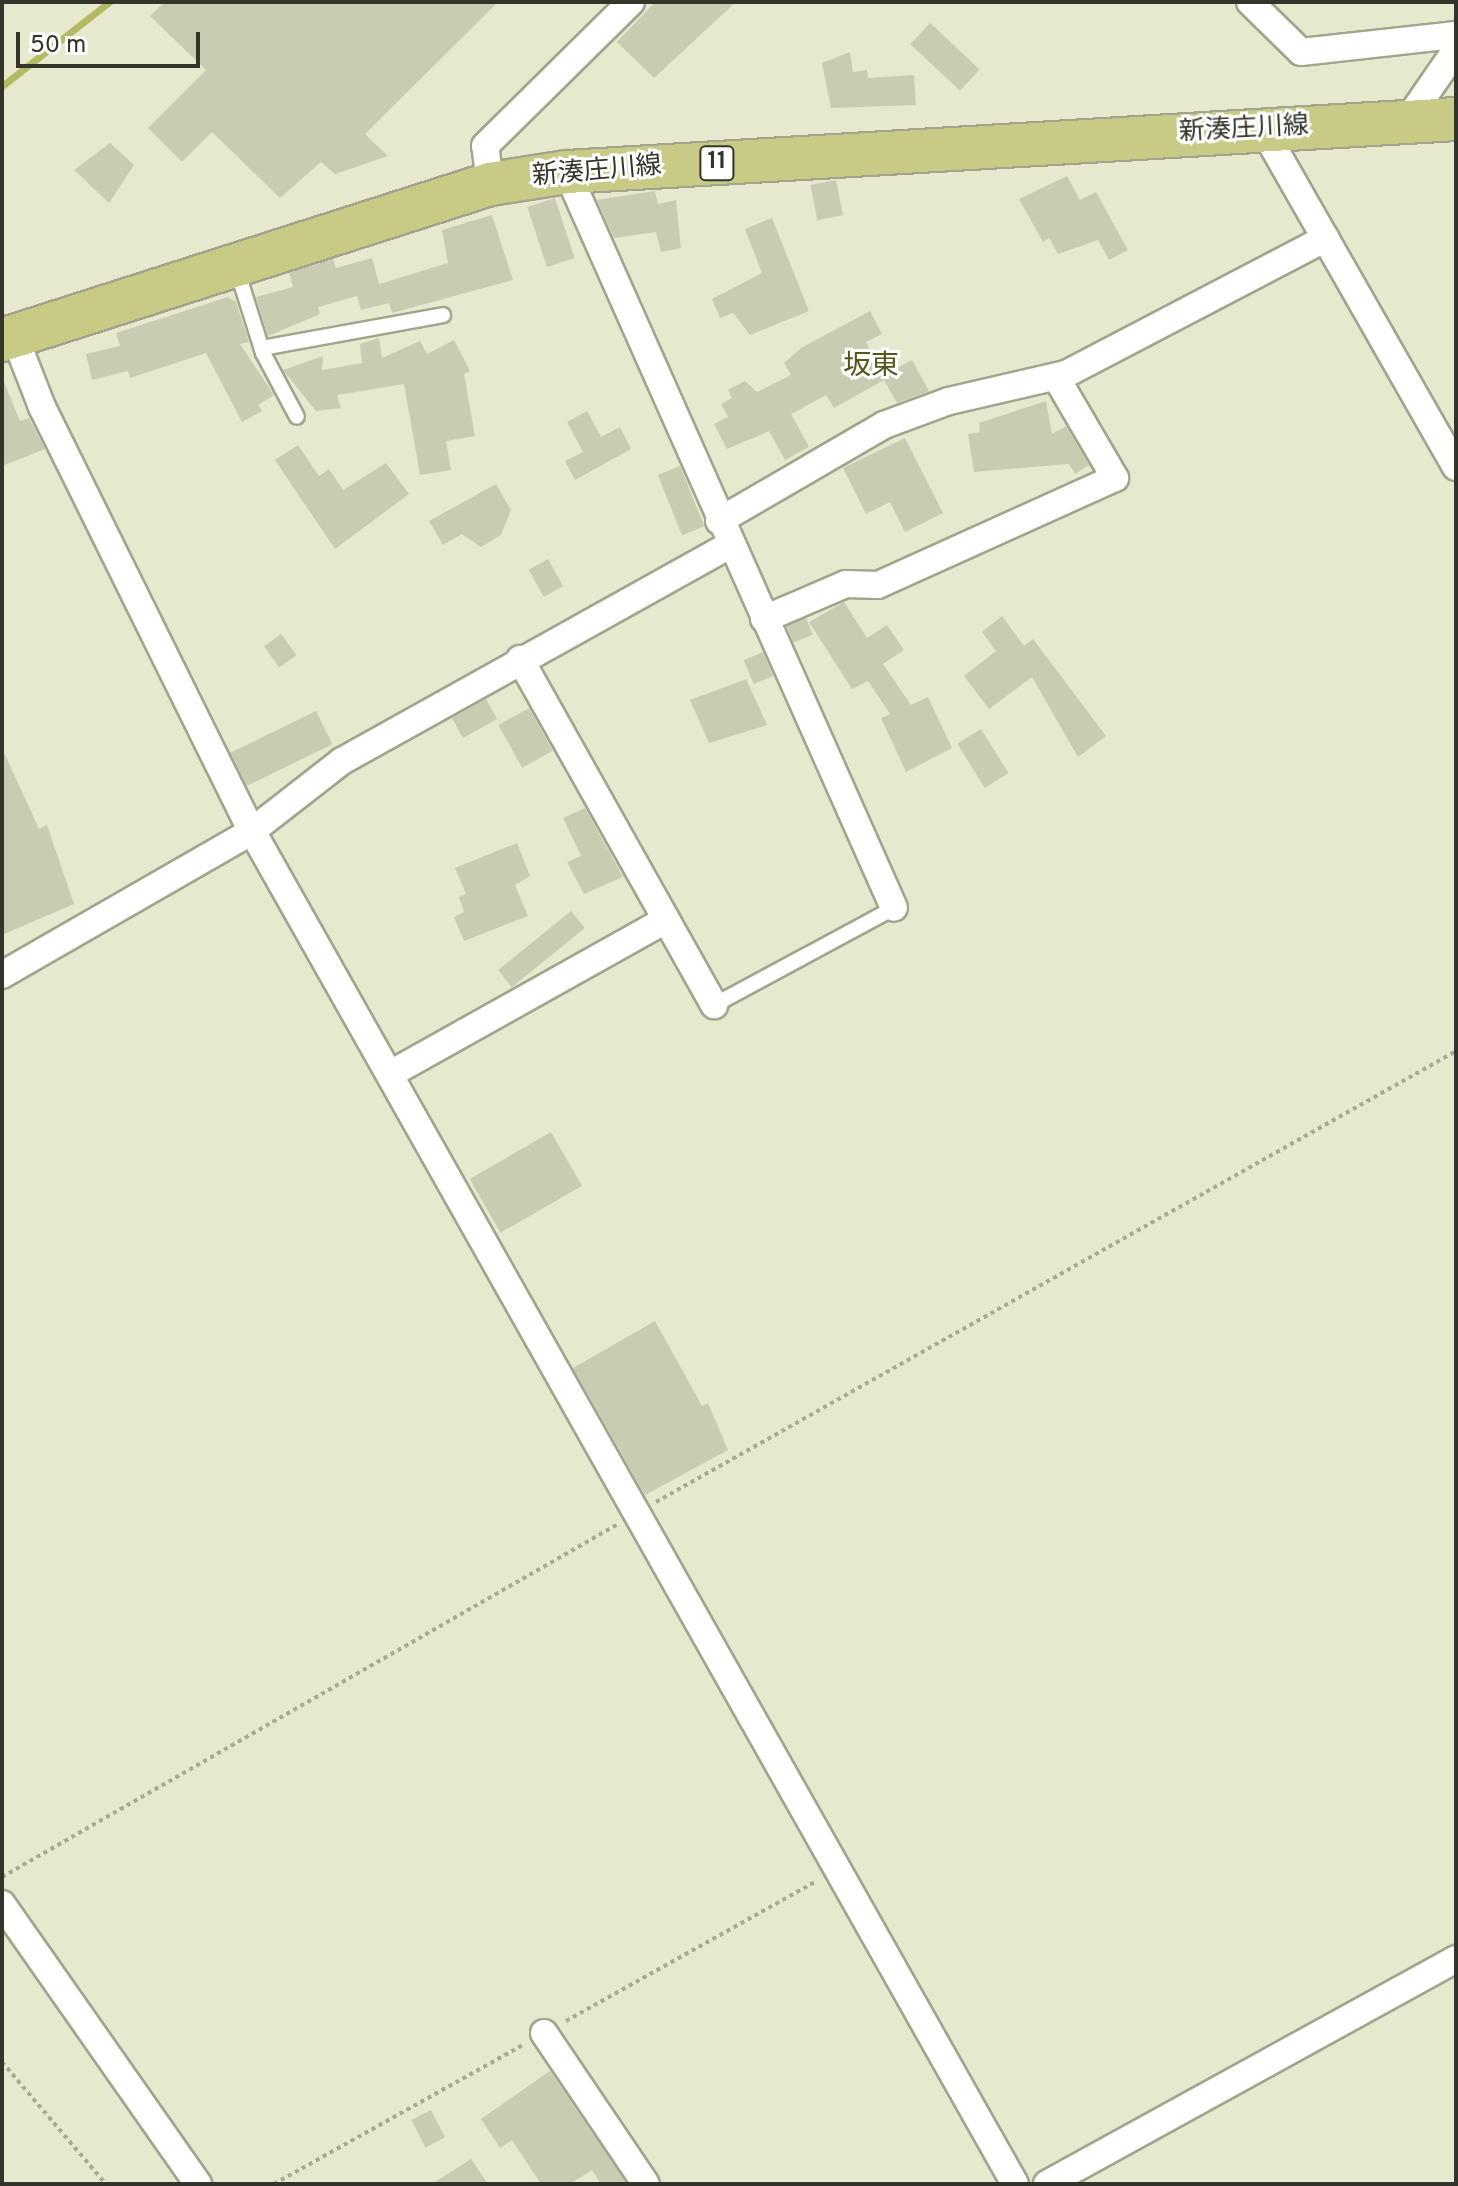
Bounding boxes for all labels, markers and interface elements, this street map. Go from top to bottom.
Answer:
scale bar [20,16,204,66]
text: 50 m [30,31,86,61]
street label: 新湊庄川線 [1178,111,1310,149]
road number: 11 [699,143,735,183]
street label: 新湊庄川線 [531,151,663,193]
district label: 坂東 [843,350,899,384]

